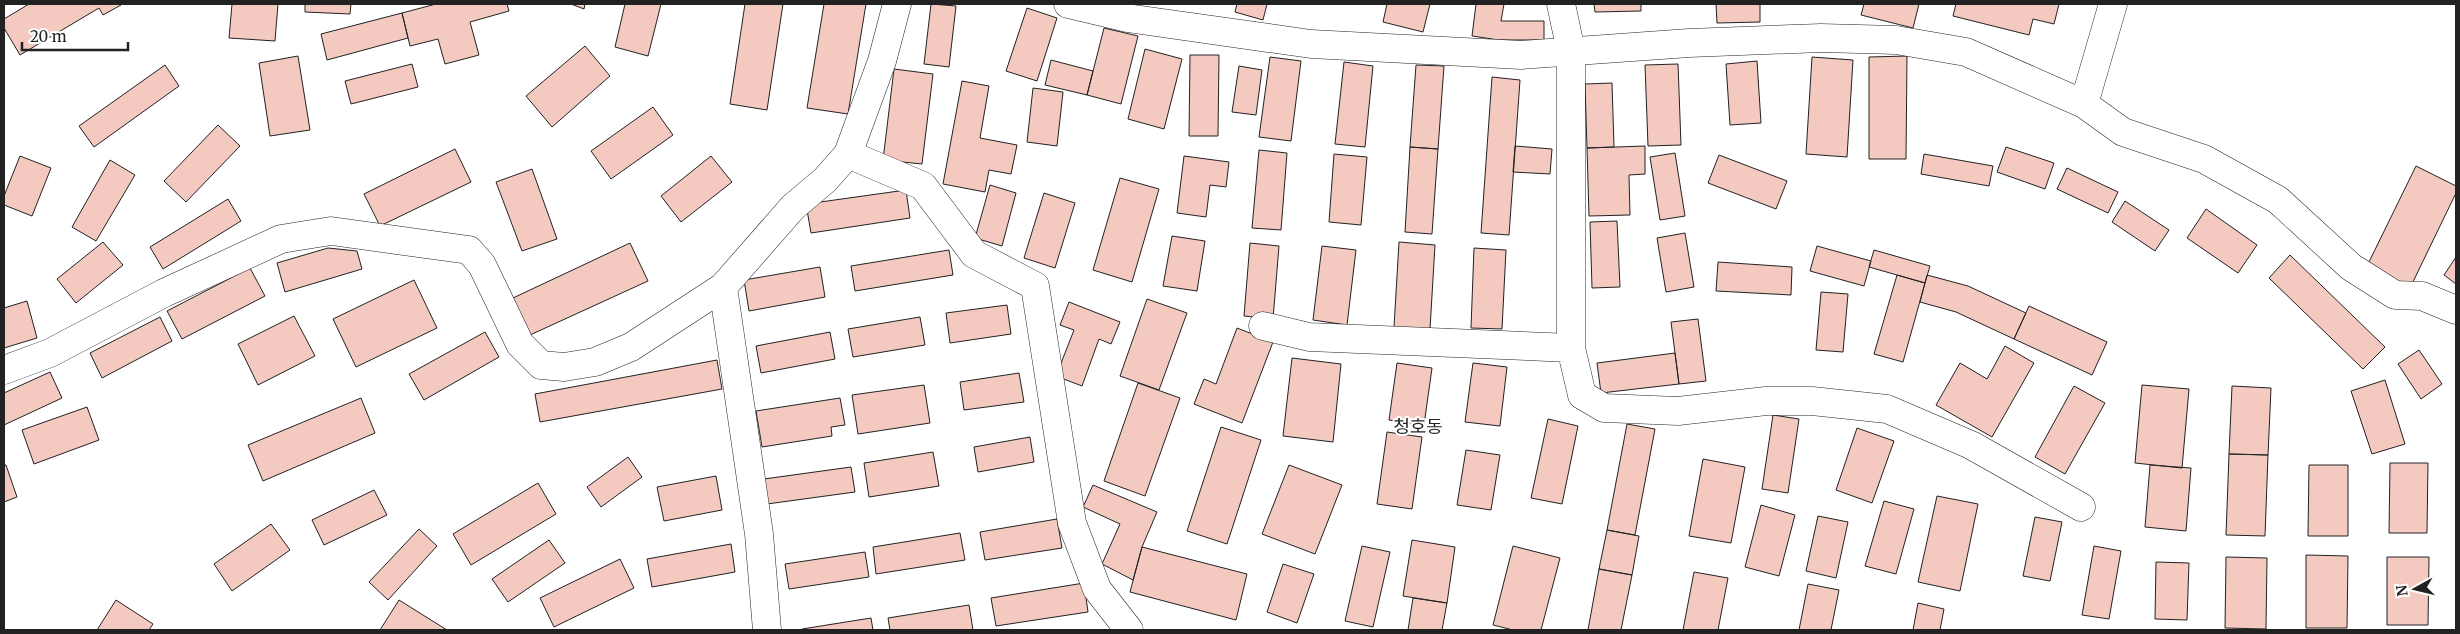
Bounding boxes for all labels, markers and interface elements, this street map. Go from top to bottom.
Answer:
scale bar [22,20,129,52]
text: 20 m [30,27,67,46]
district label: 청호동 [1393,415,1443,438]
north arrow [2390,564,2440,614]
text: N [2392,584,2412,598]

